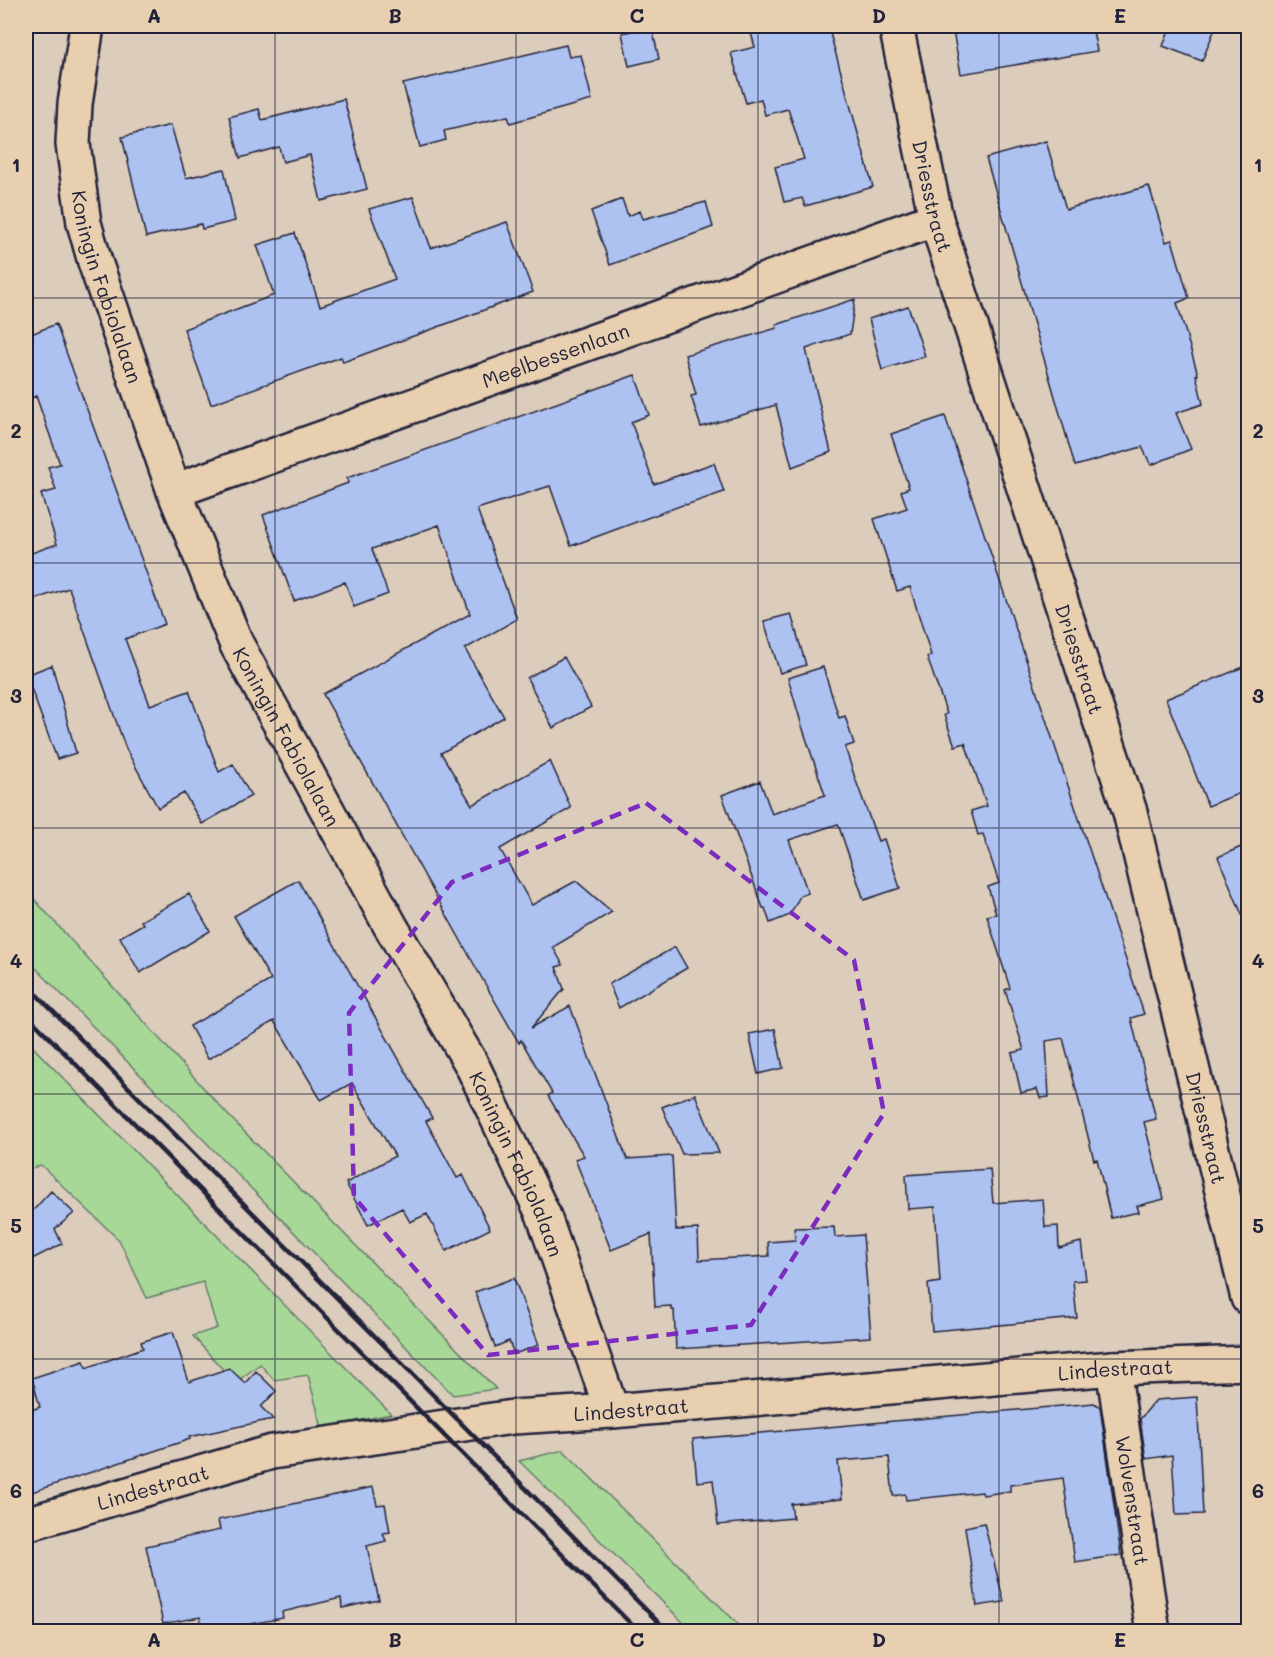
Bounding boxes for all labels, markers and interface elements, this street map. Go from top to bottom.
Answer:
text: A [147,2,161,28]
text: B [388,2,402,28]
text: C [630,2,645,28]
text: D [872,2,886,28]
text: E [1114,2,1126,28]
street label: Driesstraat [907,138,959,255]
text: 1 [12,151,20,177]
text: 1 [1254,151,1262,177]
street label: Koningin Fabiolalaan [67,189,149,386]
street label: Meelbessenlaan [478,317,633,393]
text: 2 [10,417,22,443]
text: 2 [1252,417,1264,443]
street label: Driesstraat [1050,601,1110,717]
street label: Koningin Fabiolalaan [227,642,346,831]
text: 3 [10,682,22,708]
text: 3 [1252,682,1264,708]
text: 4 [10,947,23,973]
text: 4 [1252,947,1265,973]
street label: Koningin Fabiolalaan [464,1067,570,1260]
street label: Driesstraat [1181,1069,1233,1186]
text: 5 [10,1212,22,1238]
text: 5 [1252,1212,1264,1238]
street label: Lindestraat [1057,1353,1173,1386]
street label: Lindestraat [573,1392,689,1426]
street label: Wolvenstraat [1110,1434,1156,1567]
street label: Lindestraat [94,1458,212,1516]
text: 6 [10,1477,22,1503]
text: 6 [1252,1477,1264,1503]
text: A [147,1626,161,1652]
text: B [388,1626,402,1652]
text: C [630,1626,645,1652]
text: D [872,1626,886,1652]
text: E [1114,1626,1126,1652]

